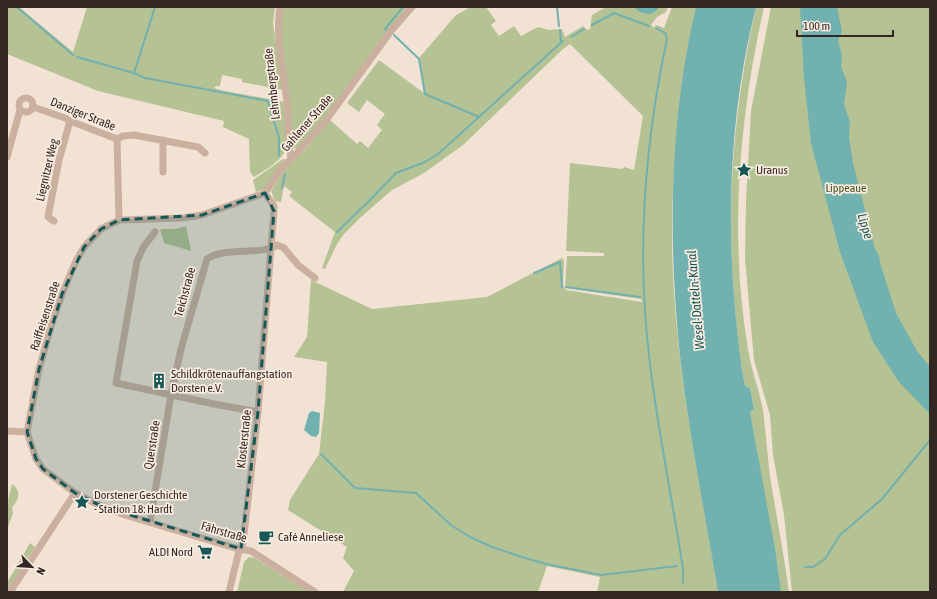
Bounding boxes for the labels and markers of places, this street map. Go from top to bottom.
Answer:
place icon: Uranus [735,161,753,179]
place label: Uranus [756,163,788,177]
place label: Schildkrötenauffangstation Dorsten e.V. [171,367,292,395]
building icon: Schildkrötenauffangstation Dorsten e.V. [150,372,168,390]
place label: Dorstener Geschichte - Station 18: Hardt [94,488,187,516]
place icon: Dorstener Geschichte - Station 18: Hardt [73,493,91,511]
cafe icon: Café Anneliese [257,528,275,546]
place label: Café Anneliese [278,530,343,544]
supermarket icon: ALDI Nord [196,543,214,561]
place label: ALDI Nord [149,545,193,559]

